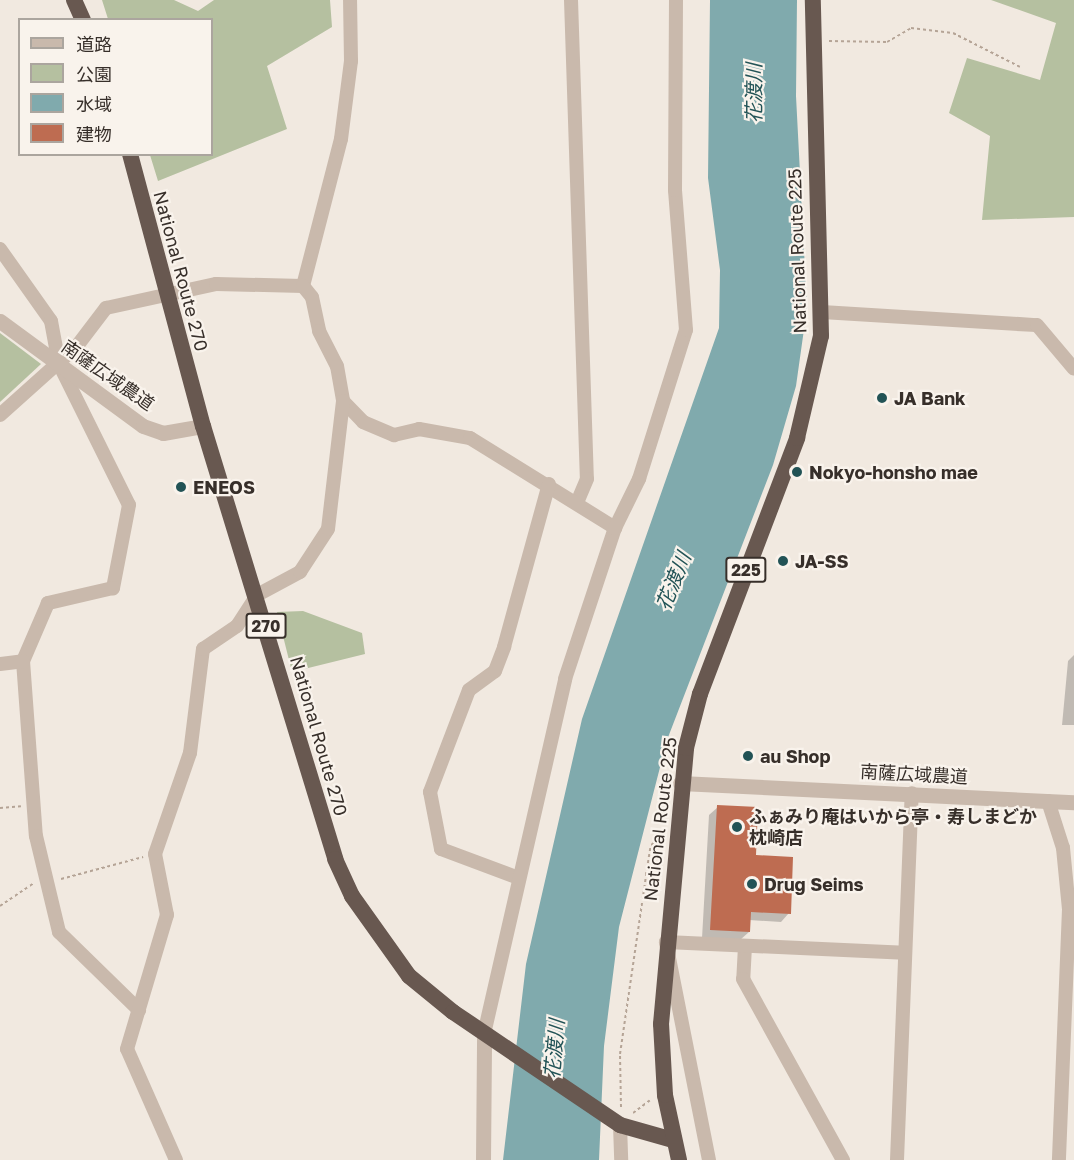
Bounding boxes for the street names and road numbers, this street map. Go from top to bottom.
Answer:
street label: National Route 225 [783,168,811,334]
street label: National Route 270 [149,189,213,353]
street label: 南薩広域農道 [58,335,158,415]
road number: 225 [725,557,767,583]
road number: 270 [245,613,287,639]
street label: National Route 270 [286,654,352,818]
street label: National Route 225 [639,736,681,902]
street label: 南薩広域農道 [860,760,968,788]

